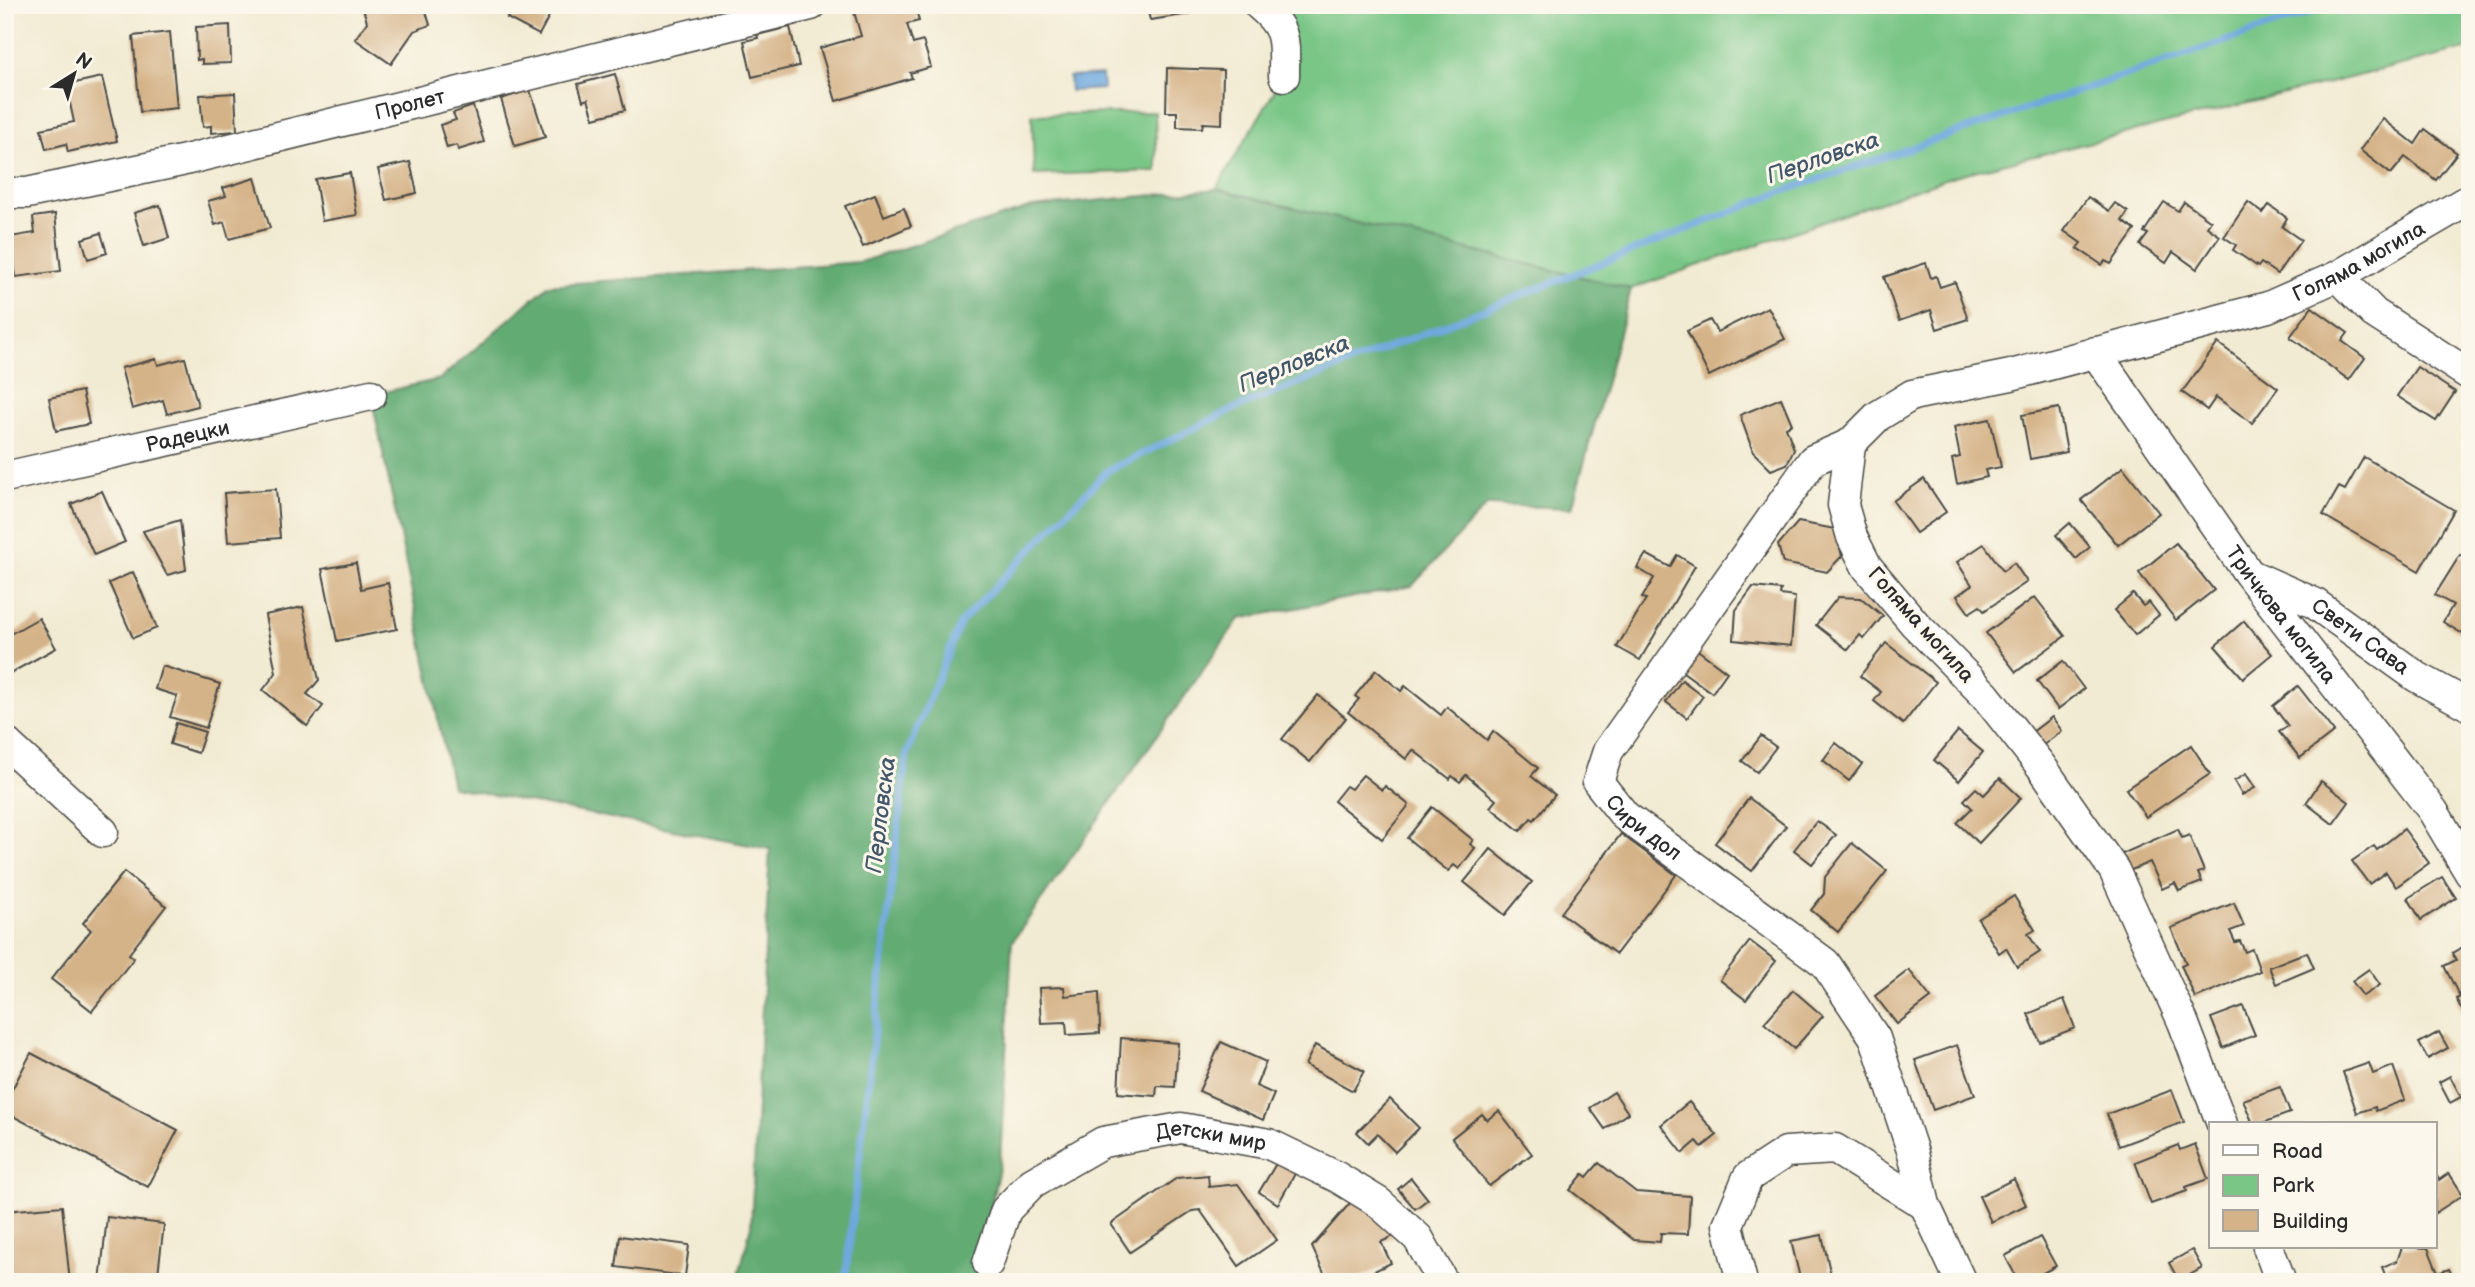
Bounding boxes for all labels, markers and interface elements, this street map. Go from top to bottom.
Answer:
north arrow [38,38,108,108]
text: N [71,48,96,75]
street label: Пролет [372,84,448,125]
water label: Перловска [1763,126,1883,190]
street label: Голяма могила [2289,215,2430,307]
water label: Перловска [1234,329,1354,399]
street label: Радецки [143,415,232,458]
street label: Тричкова могила [2221,541,2342,689]
street label: Голяма могила [1863,562,1980,688]
street label: Свети Сава [2307,593,2415,680]
water label: Перловска [860,755,902,875]
street label: Сири дол [1601,790,1686,866]
street label: Детски мир [1153,1116,1268,1156]
legend [2209,1122,2436,1248]
text: Road [2272,1139,2323,1164]
text: Park [2272,1173,2315,1198]
text: Building [2272,1209,2348,1234]

